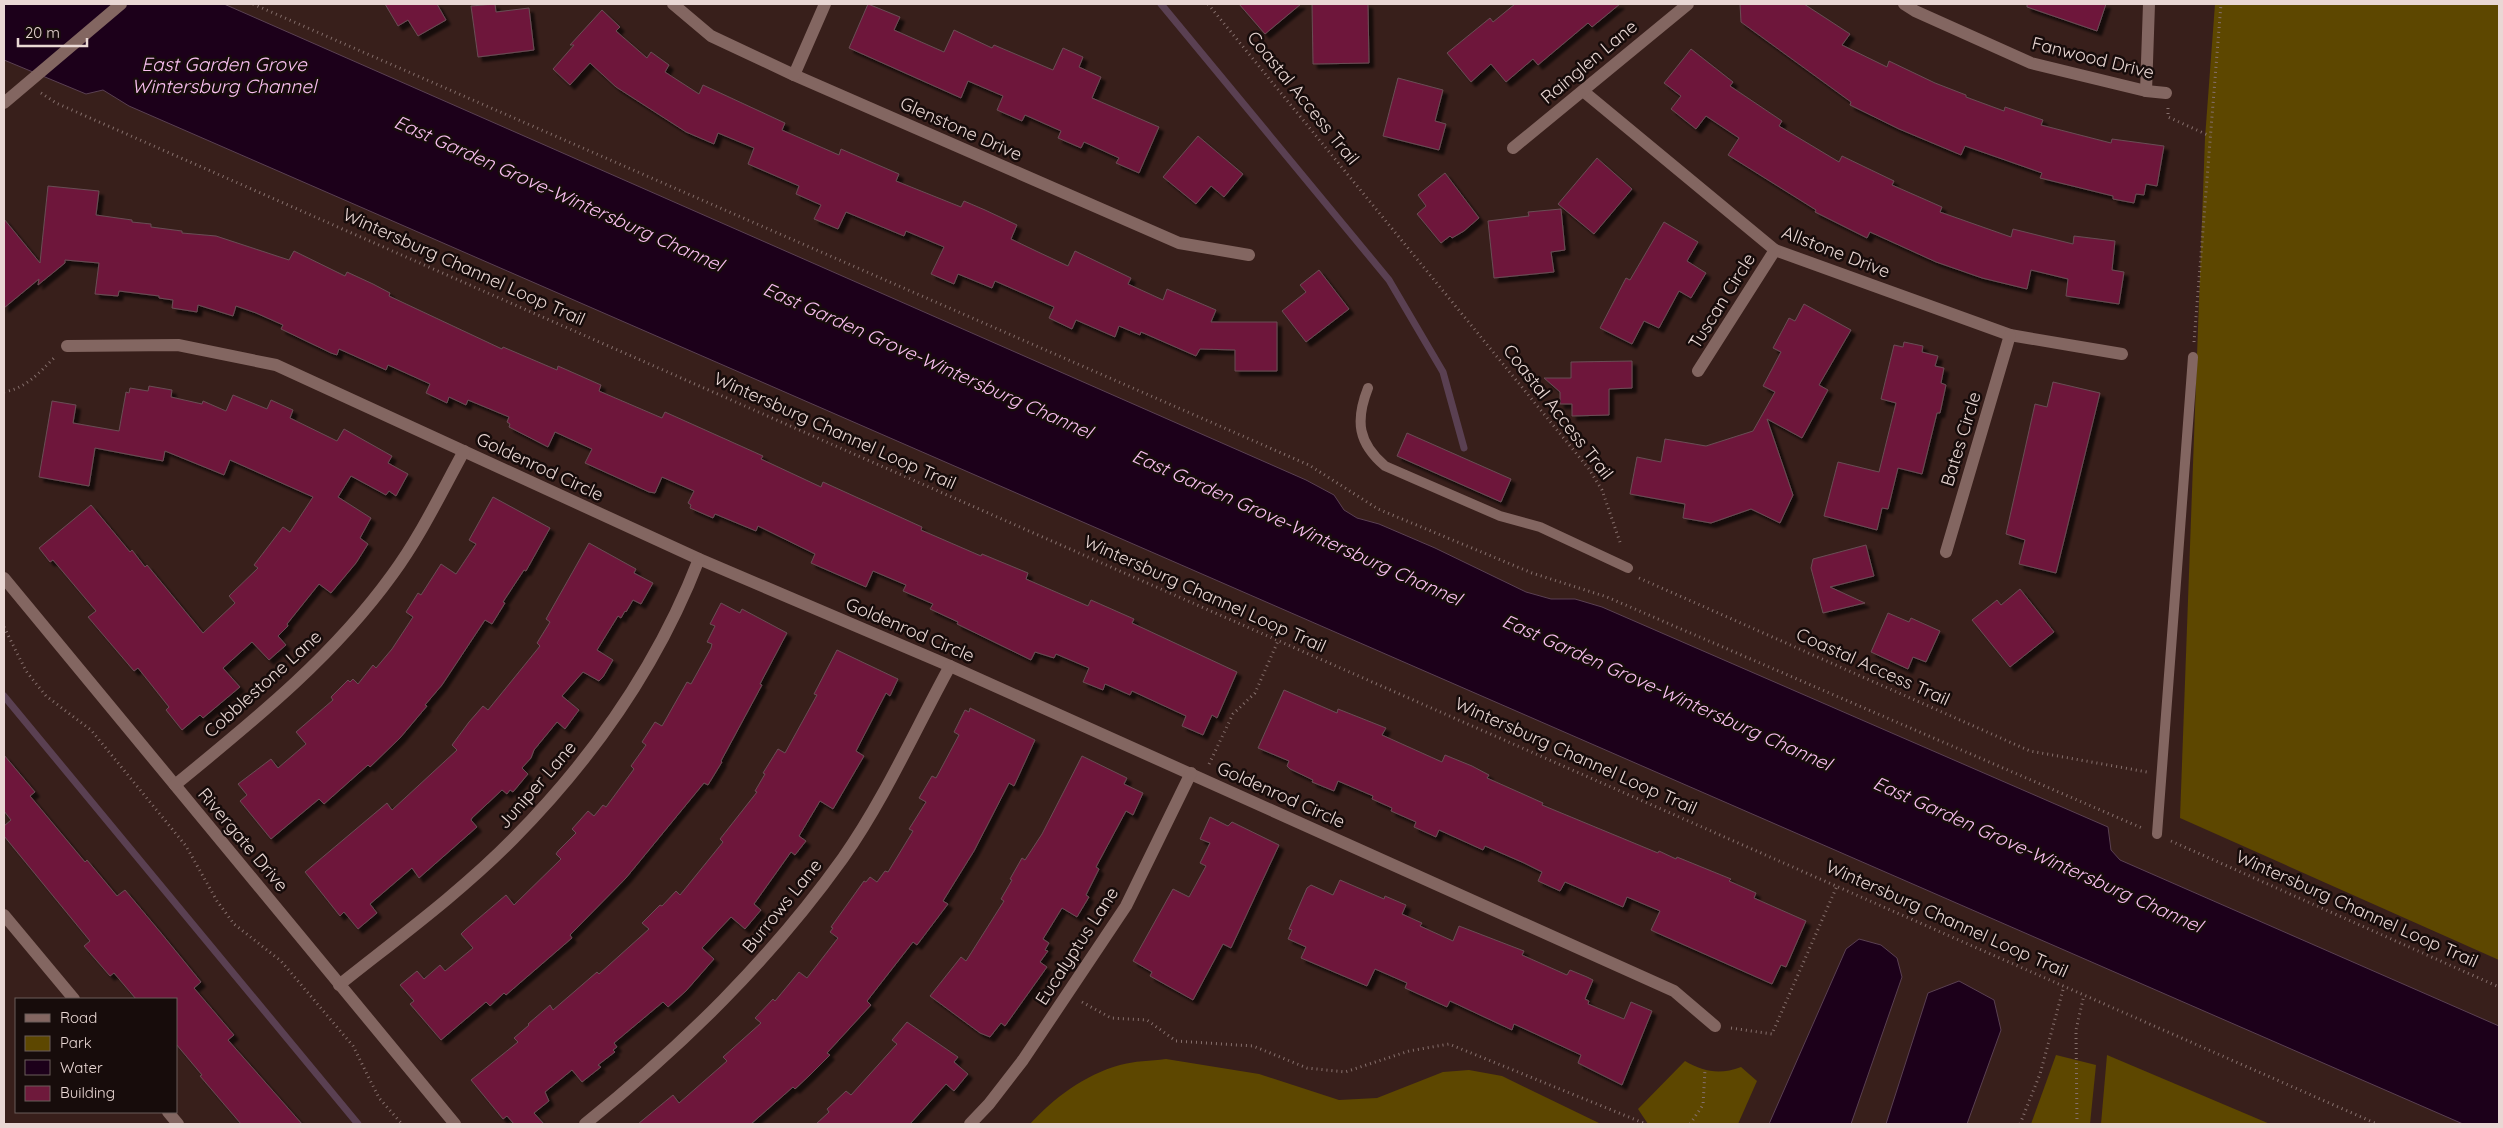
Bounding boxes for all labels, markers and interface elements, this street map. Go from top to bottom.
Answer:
scale bar [18,15,86,47]
street label: Rainglen Lane [1536,15,1642,109]
text: 20 m [25,23,60,42]
street label: Coastal Access Trail [1242,26,1364,169]
street label: Fanwood Drive [2029,31,2157,84]
water label: East Garden Grove Wintersburg Channel [132,52,319,98]
street label: Glenstone Drive [897,91,1026,166]
water label: East Garden Grove-Wintersburg Channel [391,109,730,278]
street label: Wintersburg Channel Loop Trail [340,203,589,330]
street label: Allstone Drive [1779,220,1894,283]
street label: Tuscan Circle [1683,249,1760,353]
water label: East Garden Grove-Wintersburg Channel [760,276,1099,445]
street label: Coastal Access Trail [1498,339,1618,484]
street label: Wintersburg Channel Loop Trail [711,367,960,494]
street label: Bates Circle [1935,389,1986,489]
street label: Goldenrod Circle [473,427,607,506]
water label: East Garden Grove-Wintersburg Channel [1129,443,1468,612]
street label: Wintersburg Channel Loop Trail [1081,530,1330,657]
street label: Goldenrod Circle [842,592,978,667]
water label: East Garden Grove-Wintersburg Channel [1499,608,1838,777]
street label: Coastal Access Trail [1793,622,1954,711]
street label: Cobblestone Lane [199,625,326,743]
street label: Wintersburg Channel Loop Trail [1452,692,1701,819]
street label: Juniper Lane [492,736,581,833]
street label: Goldenrod Circle [1214,756,1349,833]
water label: East Garden Grove-Wintersburg Channel [1870,770,2209,939]
street label: Rivergate Drive [193,783,294,896]
street label: Wintersburg Channel Loop Trail [2233,845,2482,972]
street label: Burrows Lane [737,854,826,957]
street label: Wintersburg Channel Loop Trail [1823,855,2072,982]
street label: Eucalyptus Lane [1030,882,1123,1009]
legend [15,998,178,1113]
text: Road [60,1008,97,1027]
text: Park [60,1033,92,1052]
text: Water [60,1058,103,1077]
text: Building [60,1083,115,1102]

